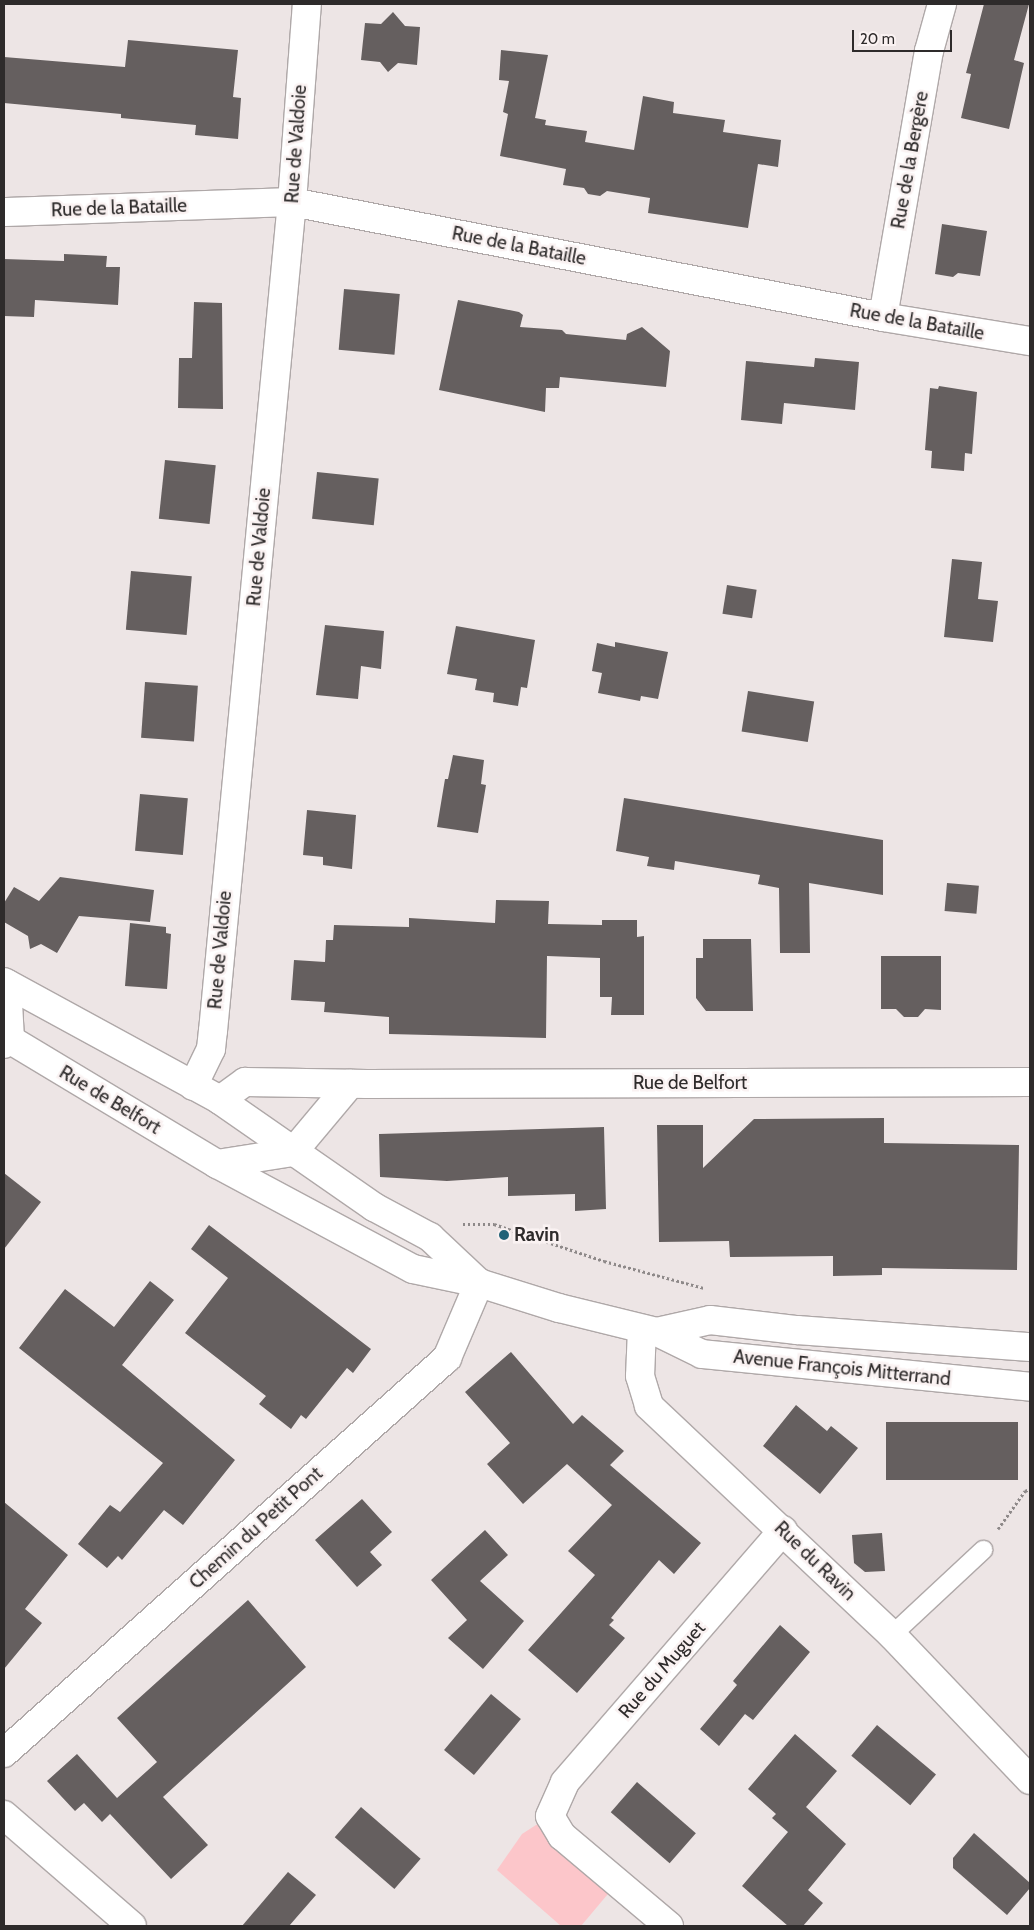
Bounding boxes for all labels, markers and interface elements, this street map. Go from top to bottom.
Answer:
scale bar [854,20,954,52]
text: 20 m [860,30,895,48]
street label: Rue de Valdoie [280,84,312,204]
street label: Rue de la Bergère [887,89,933,231]
street label: Rue de la Bataille [51,194,187,222]
street label: Rue de la Bataille [450,222,588,270]
street label: Rue de la Bataille [848,299,986,345]
street label: Rue de Valdoie [242,487,276,607]
street label: Rue de Valdoie [203,890,237,1010]
street label: Rue de Belfort [55,1061,165,1139]
street label: Rue de Belfort [633,1072,747,1094]
place label: Ravin [514,1224,559,1246]
marker: Ravin [498,1229,510,1241]
street label: Avenue François Mitterrand [732,1345,952,1391]
street label: Chemin du Petit Pont [185,1462,327,1594]
street label: Rue du Ravin [770,1517,860,1605]
street label: Rue du Muguet [614,1617,710,1723]

